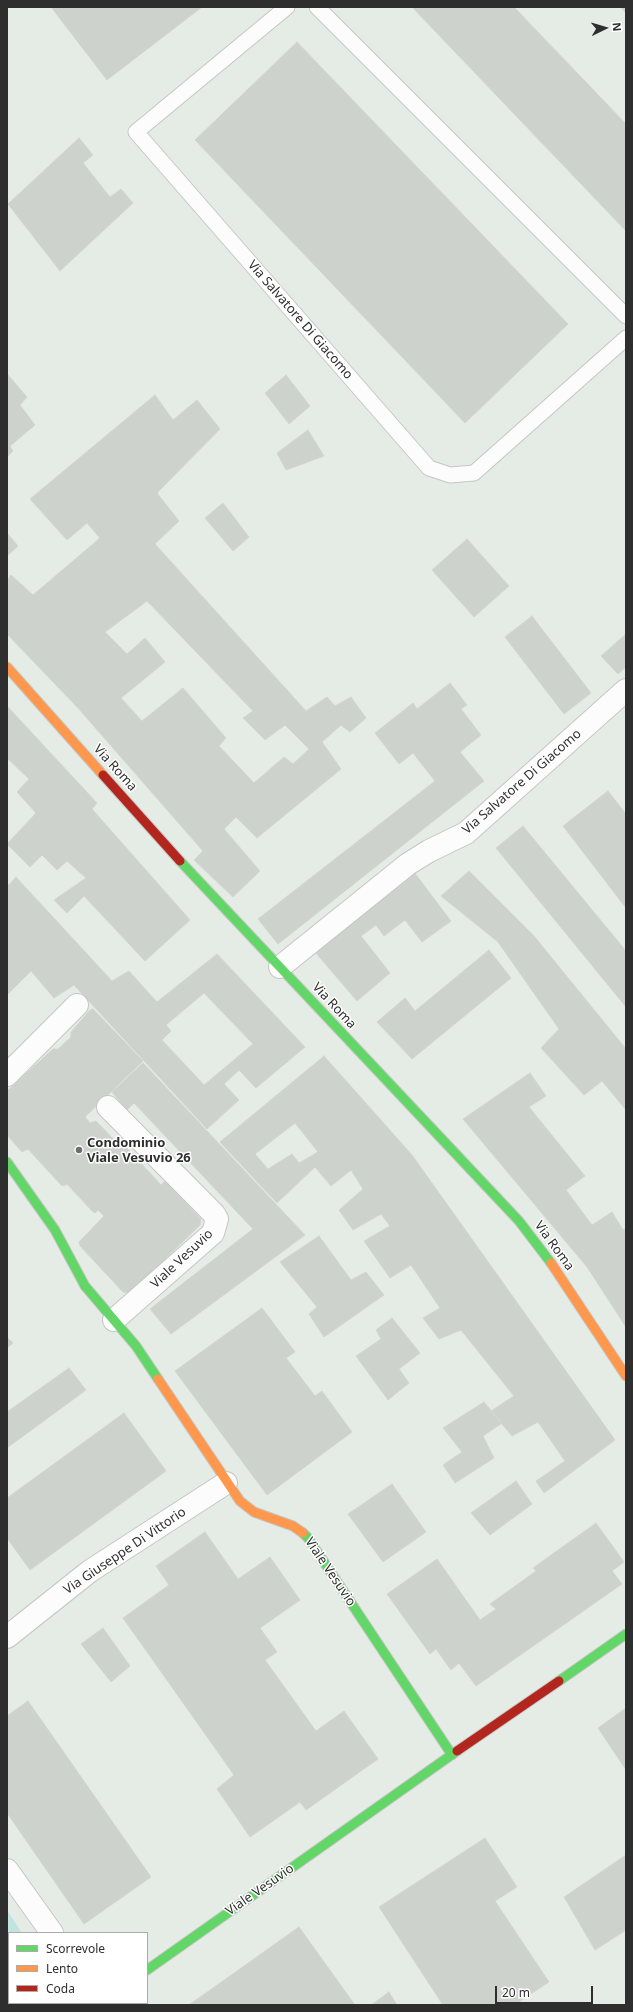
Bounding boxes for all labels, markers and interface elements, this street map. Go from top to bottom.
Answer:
north arrow [585,8,625,48]
text: N [610,22,625,32]
street label: Via Salvatore Di Giacomo [244,257,356,383]
street label: Via Salvatore Di Giacomo [459,726,585,838]
street label: Via Roma [90,742,140,794]
street label: Via Roma [309,980,359,1032]
place label: Condominio Viale Vesuvio 26 [87,1135,191,1166]
marker: Condominio Viale Vesuvio 26 [74,1145,84,1155]
street label: Via Roma [531,1218,577,1274]
street label: Viale Vesuvio [148,1226,216,1292]
street label: Via Giuseppe Di Vittorio [61,1504,189,1598]
street label: Viale Vesuvio [301,1535,359,1609]
street label: Viale Vesuvio [223,1861,297,1919]
legend [8,1932,148,2004]
text: Scorrevole [46,1940,105,1957]
text: Lento [46,1960,78,1977]
scale bar [497,1978,595,2004]
text: Coda [46,1980,75,1997]
text: 20 m [502,1984,530,2001]

